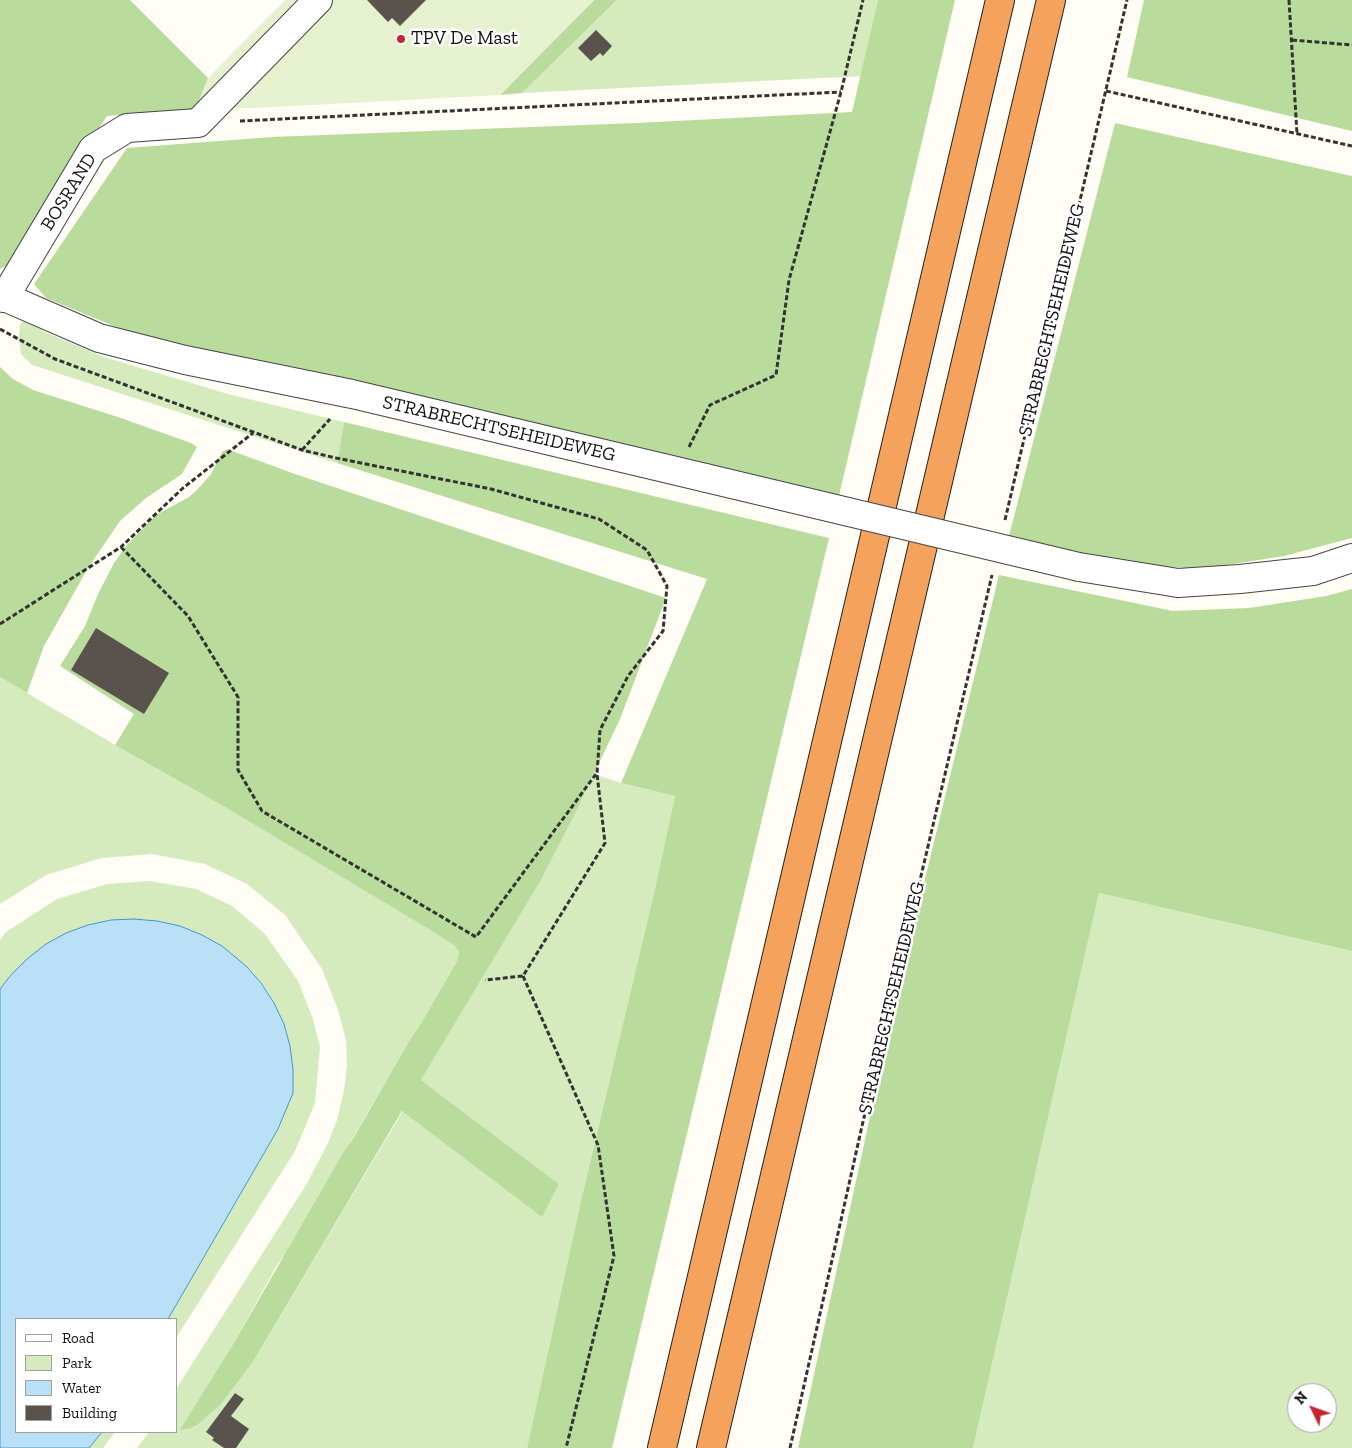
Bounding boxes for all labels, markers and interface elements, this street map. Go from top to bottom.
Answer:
place label: TPV De Mast [411,28,518,50]
marker: TPV De Mast [395,33,407,45]
street label: BOSRAND [36,149,102,235]
street label: STRABRECHTSEHEIDEWEG [1014,201,1090,439]
street label: STRABRECHTSEHEIDEWEG [380,391,618,467]
street label: STRABRECHTSEHEIDEWEG [854,879,930,1117]
legend [15,1318,178,1433]
text: Road [62,1329,94,1347]
text: Park [62,1354,92,1372]
text: Water [62,1379,102,1397]
north arrow [1287,1383,1337,1433]
text: N [1291,1389,1311,1408]
text: Building [62,1404,117,1422]

